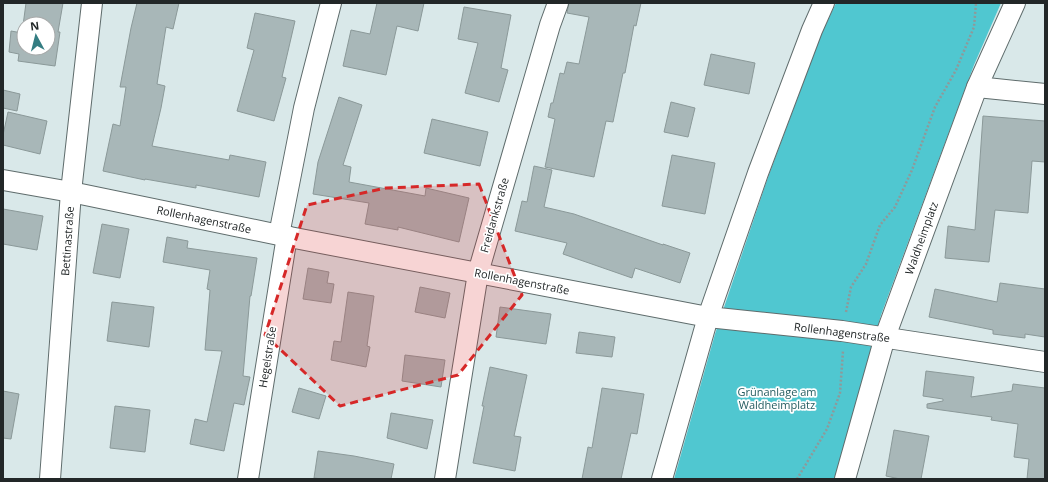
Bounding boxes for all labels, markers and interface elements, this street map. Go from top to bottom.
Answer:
north arrow [16,16,56,56]
text: N [29,18,40,34]
street label: Freidankstraße [476,176,512,254]
street label: Waldheimplatz [901,200,941,276]
street label: Rollenhagenstraße [155,202,253,236]
street label: Bettinastraße [57,206,77,276]
street label: Rollenhagenstraße [473,264,571,298]
street label: Rollenhagenstraße [793,319,891,345]
street label: Hegelstraße [255,325,279,389]
park label: Grünanlage am Waldheimplatz [737,384,817,412]

